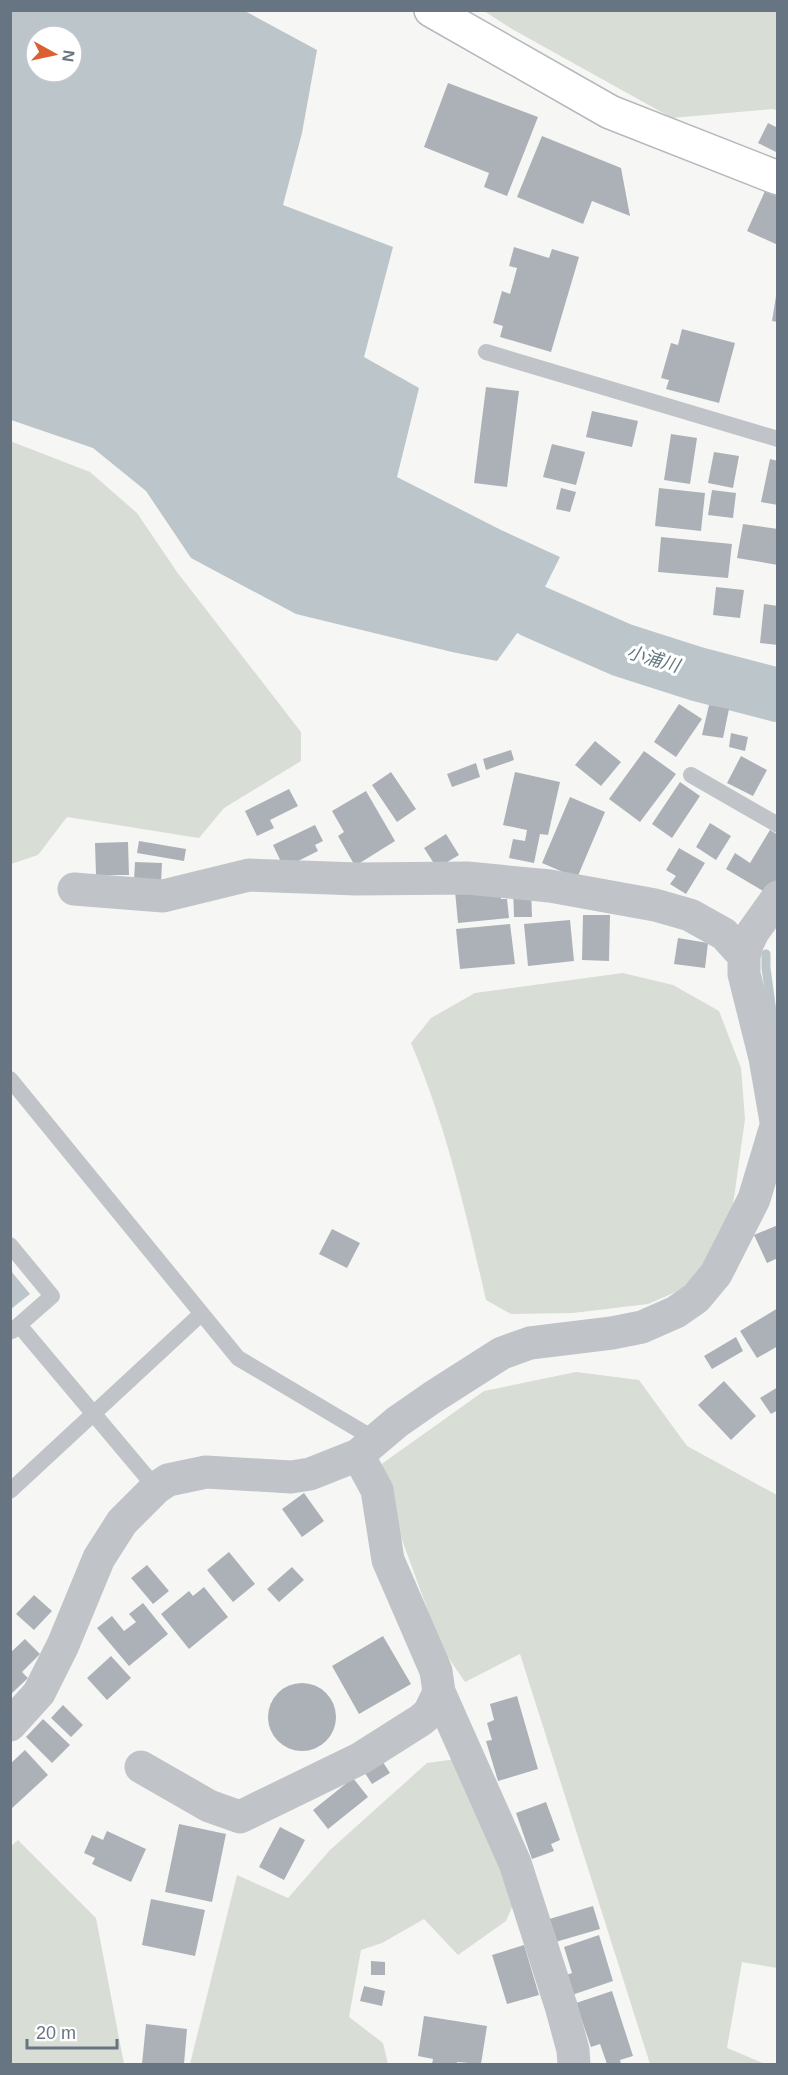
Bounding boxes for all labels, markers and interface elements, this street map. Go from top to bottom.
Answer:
north arrow [24,24,84,84]
text: N [59,49,78,63]
water label: 小浦川 [624,642,684,677]
scale bar [27,2012,117,2050]
text: 20 m [36,2023,76,2043]

